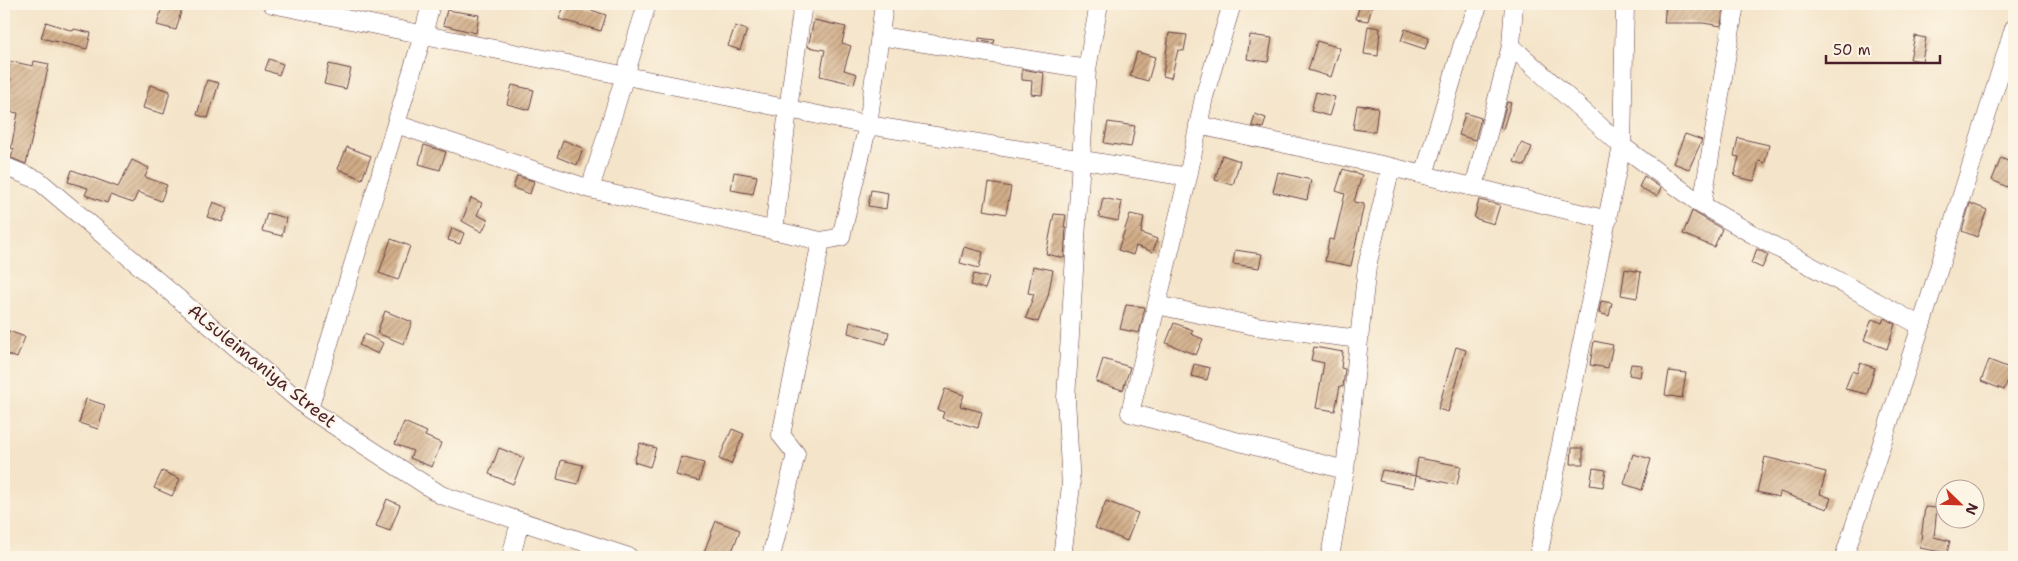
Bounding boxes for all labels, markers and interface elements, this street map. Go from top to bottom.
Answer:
scale bar [1826,32,1939,64]
text: 50 m [1833,40,1871,60]
street label: ALsuleimaniya Street [183,299,341,434]
north arrow [1936,478,1986,528]
text: N [1962,500,1982,518]

